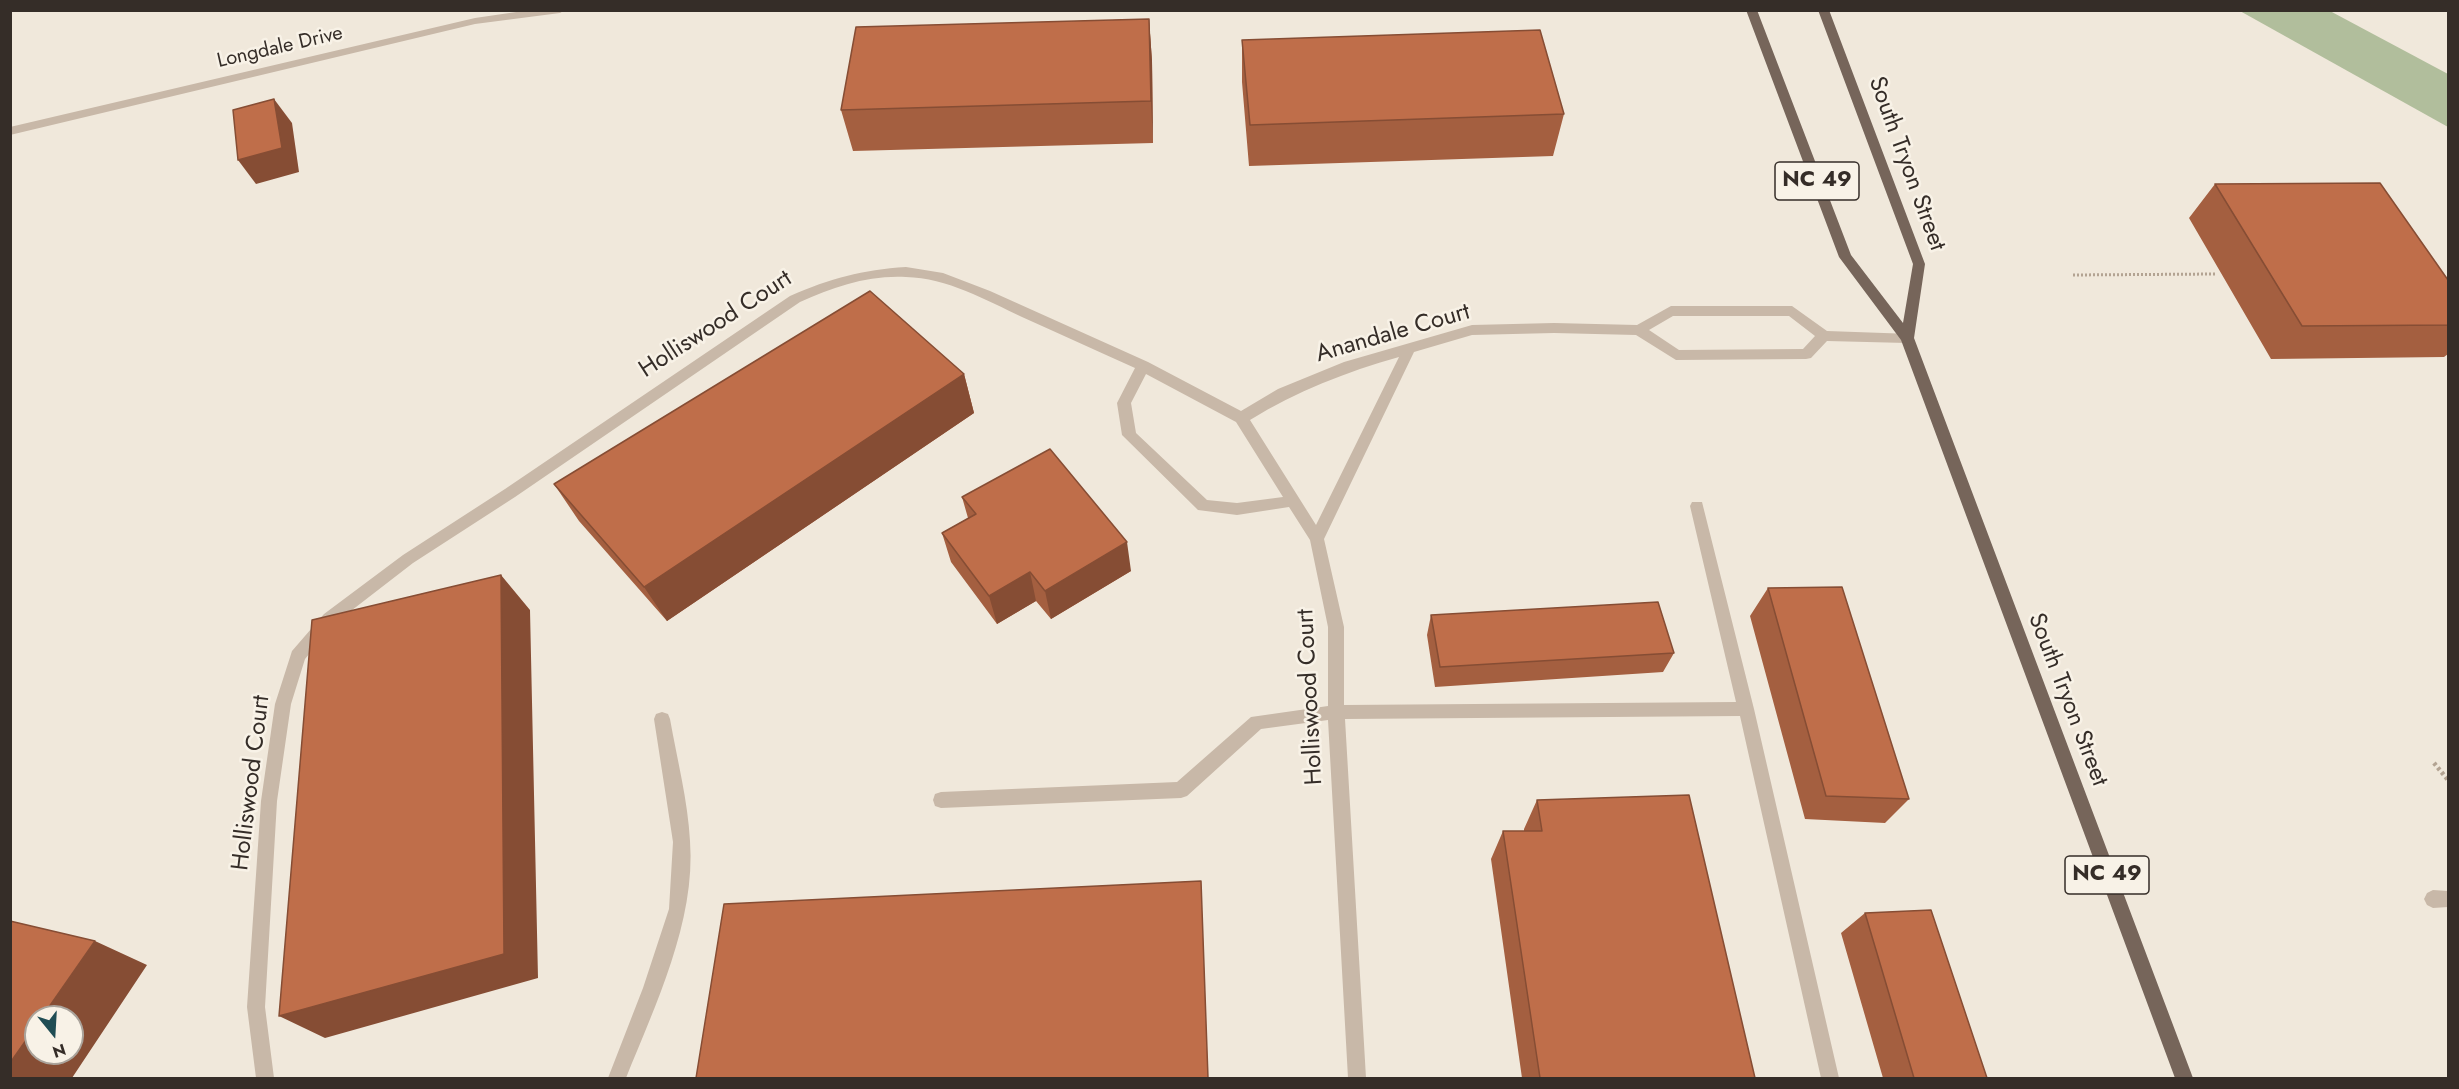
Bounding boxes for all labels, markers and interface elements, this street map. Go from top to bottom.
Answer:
street label: Longdale Drive [215,22,345,74]
street label: South Tryon Street [1861,73,1951,255]
road number: NC 49 [1775,162,1859,200]
street label: Holliswood Court [634,265,798,385]
street label: Anandale Court [1313,298,1473,370]
street label: Holliswood Court [1292,608,1330,786]
street label: South Tryon Street [2021,609,2113,791]
street label: Holliswood Court [227,694,277,872]
road number: NC 49 [2065,856,2149,894]
north arrow [24,1005,84,1065]
text: N [49,1038,69,1064]

